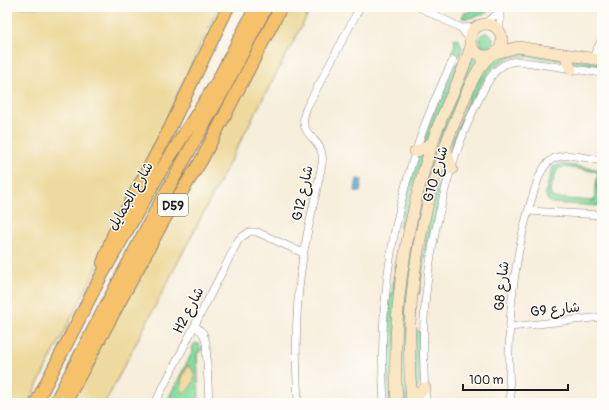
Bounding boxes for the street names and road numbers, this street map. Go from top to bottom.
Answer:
street label: G10 شارع [419,144,453,204]
street label: شارع الجمايل [104,159,158,234]
street label: G12 شارع [288,164,318,222]
road number: D59 [158,194,188,216]
street label: G8 شارع [490,260,514,312]
street label: H2 شارع [170,284,208,337]
street label: G9 شارع [529,298,581,322]

